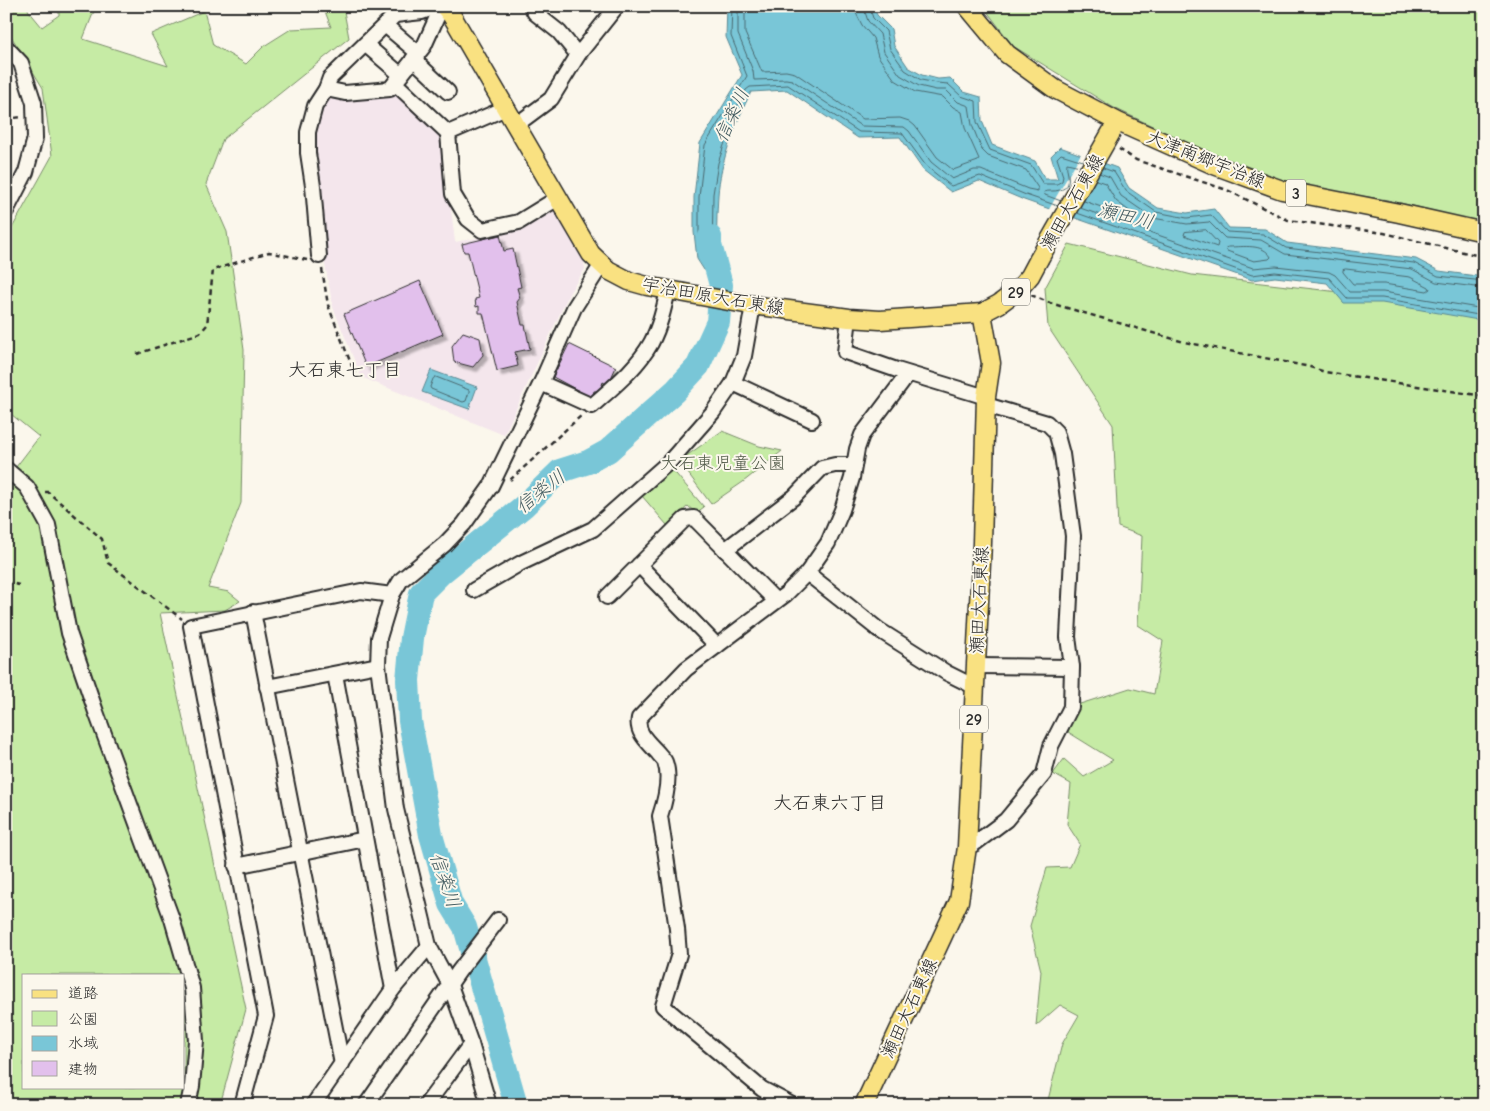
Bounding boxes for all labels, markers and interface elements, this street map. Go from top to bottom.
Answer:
water label: 信楽川 [710,85,754,146]
street label: 大津南郷宇治線 [1143,126,1268,193]
street label: 瀬田大石東線 [1036,150,1109,254]
road number: 3 [1286,180,1306,207]
water label: 瀬田川 [1095,198,1156,234]
street label: 宇治田原大石東線 [640,274,786,319]
road number: 29 [1002,278,1030,306]
district label: 大石東七丁目 [288,359,402,381]
park label: 大石東児童公園 [660,453,786,474]
water label: 信楽川 [511,466,570,518]
street label: 瀬田大石東線 [966,546,993,655]
road number: 29 [960,706,988,732]
district label: 大石東六丁目 [773,792,887,814]
water label: 信楽川 [425,850,465,911]
street label: 瀬田大石東線 [877,955,942,1062]
legend [22,974,185,1088]
text: 道路 [68,984,98,1002]
text: 公園 [68,1010,98,1028]
text: 水域 [68,1034,98,1052]
text: 建物 [68,1060,98,1078]

